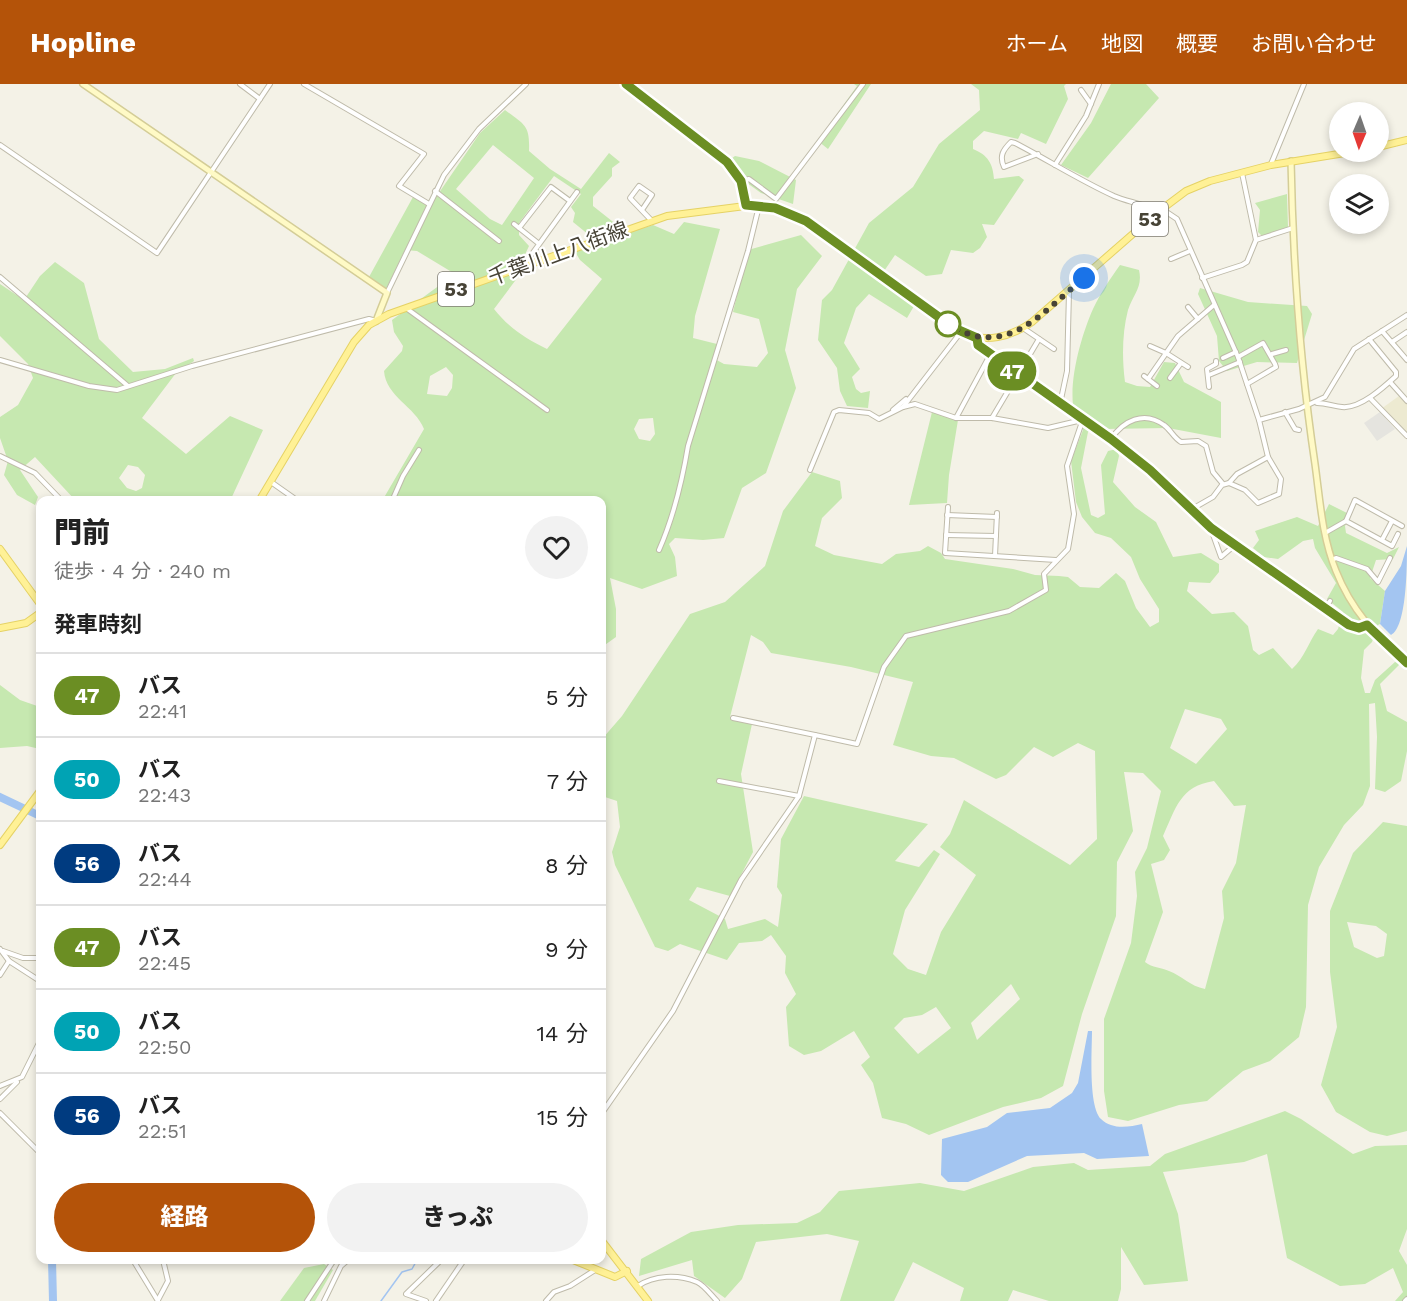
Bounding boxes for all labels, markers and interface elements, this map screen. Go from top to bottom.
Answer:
text: Hopline [30,26,136,59]
text: ホーム [1006,31,1068,56]
text: 地図 [1101,31,1143,56]
text: 概要 [1176,31,1218,56]
text: お問い合わせ [1251,31,1377,56]
north arrow [1329,102,1389,162]
map controls [1329,102,1389,234]
button: layers [1329,174,1389,234]
road number: 53 [1132,202,1168,236]
street label: 千葉川上八街線 [485,216,631,290]
your location [1069,263,1099,293]
road number: 53 [438,272,474,306]
unlabelled marker [935,311,961,337]
line badge: 47 [985,352,1039,390]
text: 47 [999,359,1025,384]
text: 門前 [54,516,110,549]
button: heart [525,516,588,579]
text: 徒歩 · 4 分 · 240 m [54,559,231,583]
text: 発車時刻 [54,612,142,637]
text: バス [138,673,182,698]
text: 47 [74,683,100,708]
text: 5 分 [546,685,588,710]
text: 22:41 [138,699,187,723]
text: バス [138,757,182,782]
text: 50 [74,767,100,792]
text: 7 分 [547,769,588,794]
text: 22:43 [138,783,191,807]
text: バス [138,841,182,866]
text: 56 [74,851,100,876]
text: 8 分 [545,853,588,878]
text: 22:44 [138,867,192,891]
text: バス [138,925,182,950]
text: 47 [74,935,100,960]
text: 9 分 [545,937,588,962]
text: 22:45 [138,951,191,975]
text: バス [138,1009,182,1034]
text: 50 [74,1019,100,1044]
text: 14 分 [536,1021,588,1046]
text: 22:50 [138,1035,191,1059]
text: バス [138,1093,182,1118]
text: 56 [74,1103,100,1128]
text: 15 分 [537,1105,588,1130]
text: 22:51 [138,1119,187,1143]
button: 経路 [54,1183,315,1252]
button: きっぷ [327,1183,588,1252]

